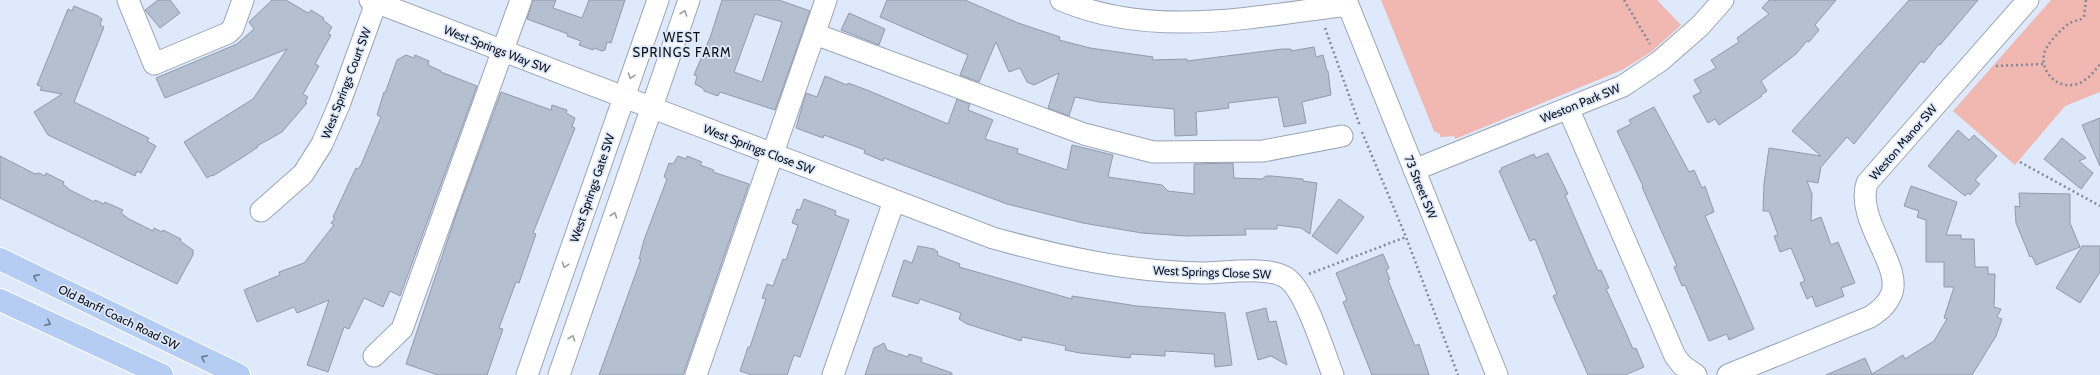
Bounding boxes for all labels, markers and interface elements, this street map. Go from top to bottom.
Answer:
one-way arrow [680,10,688,17]
street label: West Springs Way SW [442,22,553,76]
street label: West Springs Court SW [318,25,374,141]
district label: WEST SPRINGS FARM [632,29,732,60]
one-way arrow [627,73,636,80]
street label: Weston Park SW [1538,80,1623,126]
street label: Weston Manor SW [1866,101,1940,183]
street label: West Springs Close SW [701,121,817,177]
street label: West Springs Gate SW [566,131,618,244]
street label: 73 Street SW [1401,153,1441,222]
one-way arrow [609,212,618,219]
one-way arrow [562,262,570,269]
street label: West Springs Close SW [1153,262,1272,282]
one-way arrow [33,274,41,282]
street label: Old Banff Coach Road SW [56,281,183,353]
one-way arrow [43,318,51,326]
one-way arrow [567,335,575,342]
one-way arrow [201,355,208,363]

